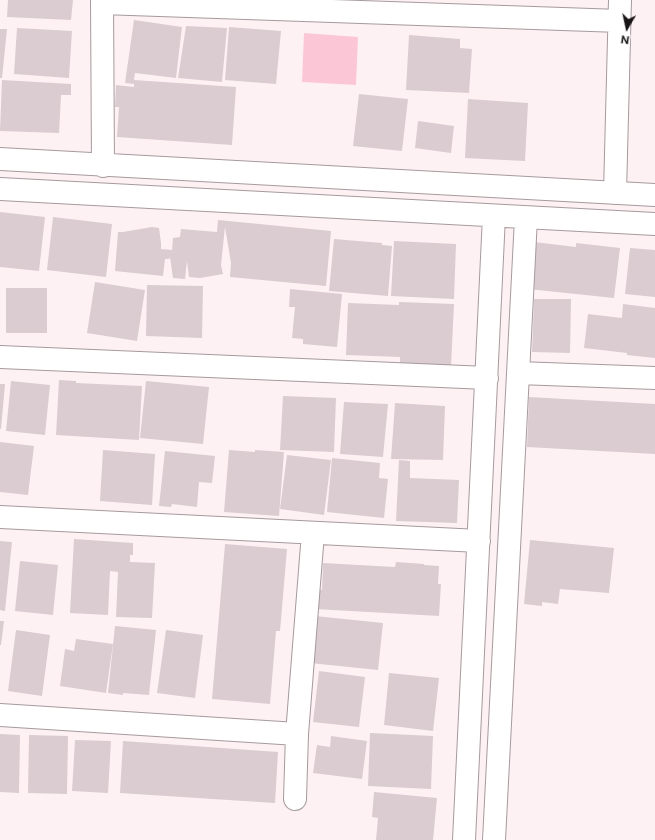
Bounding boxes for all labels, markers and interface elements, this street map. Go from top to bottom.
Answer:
north arrow [607,8,647,48]
text: N [620,33,630,46]

